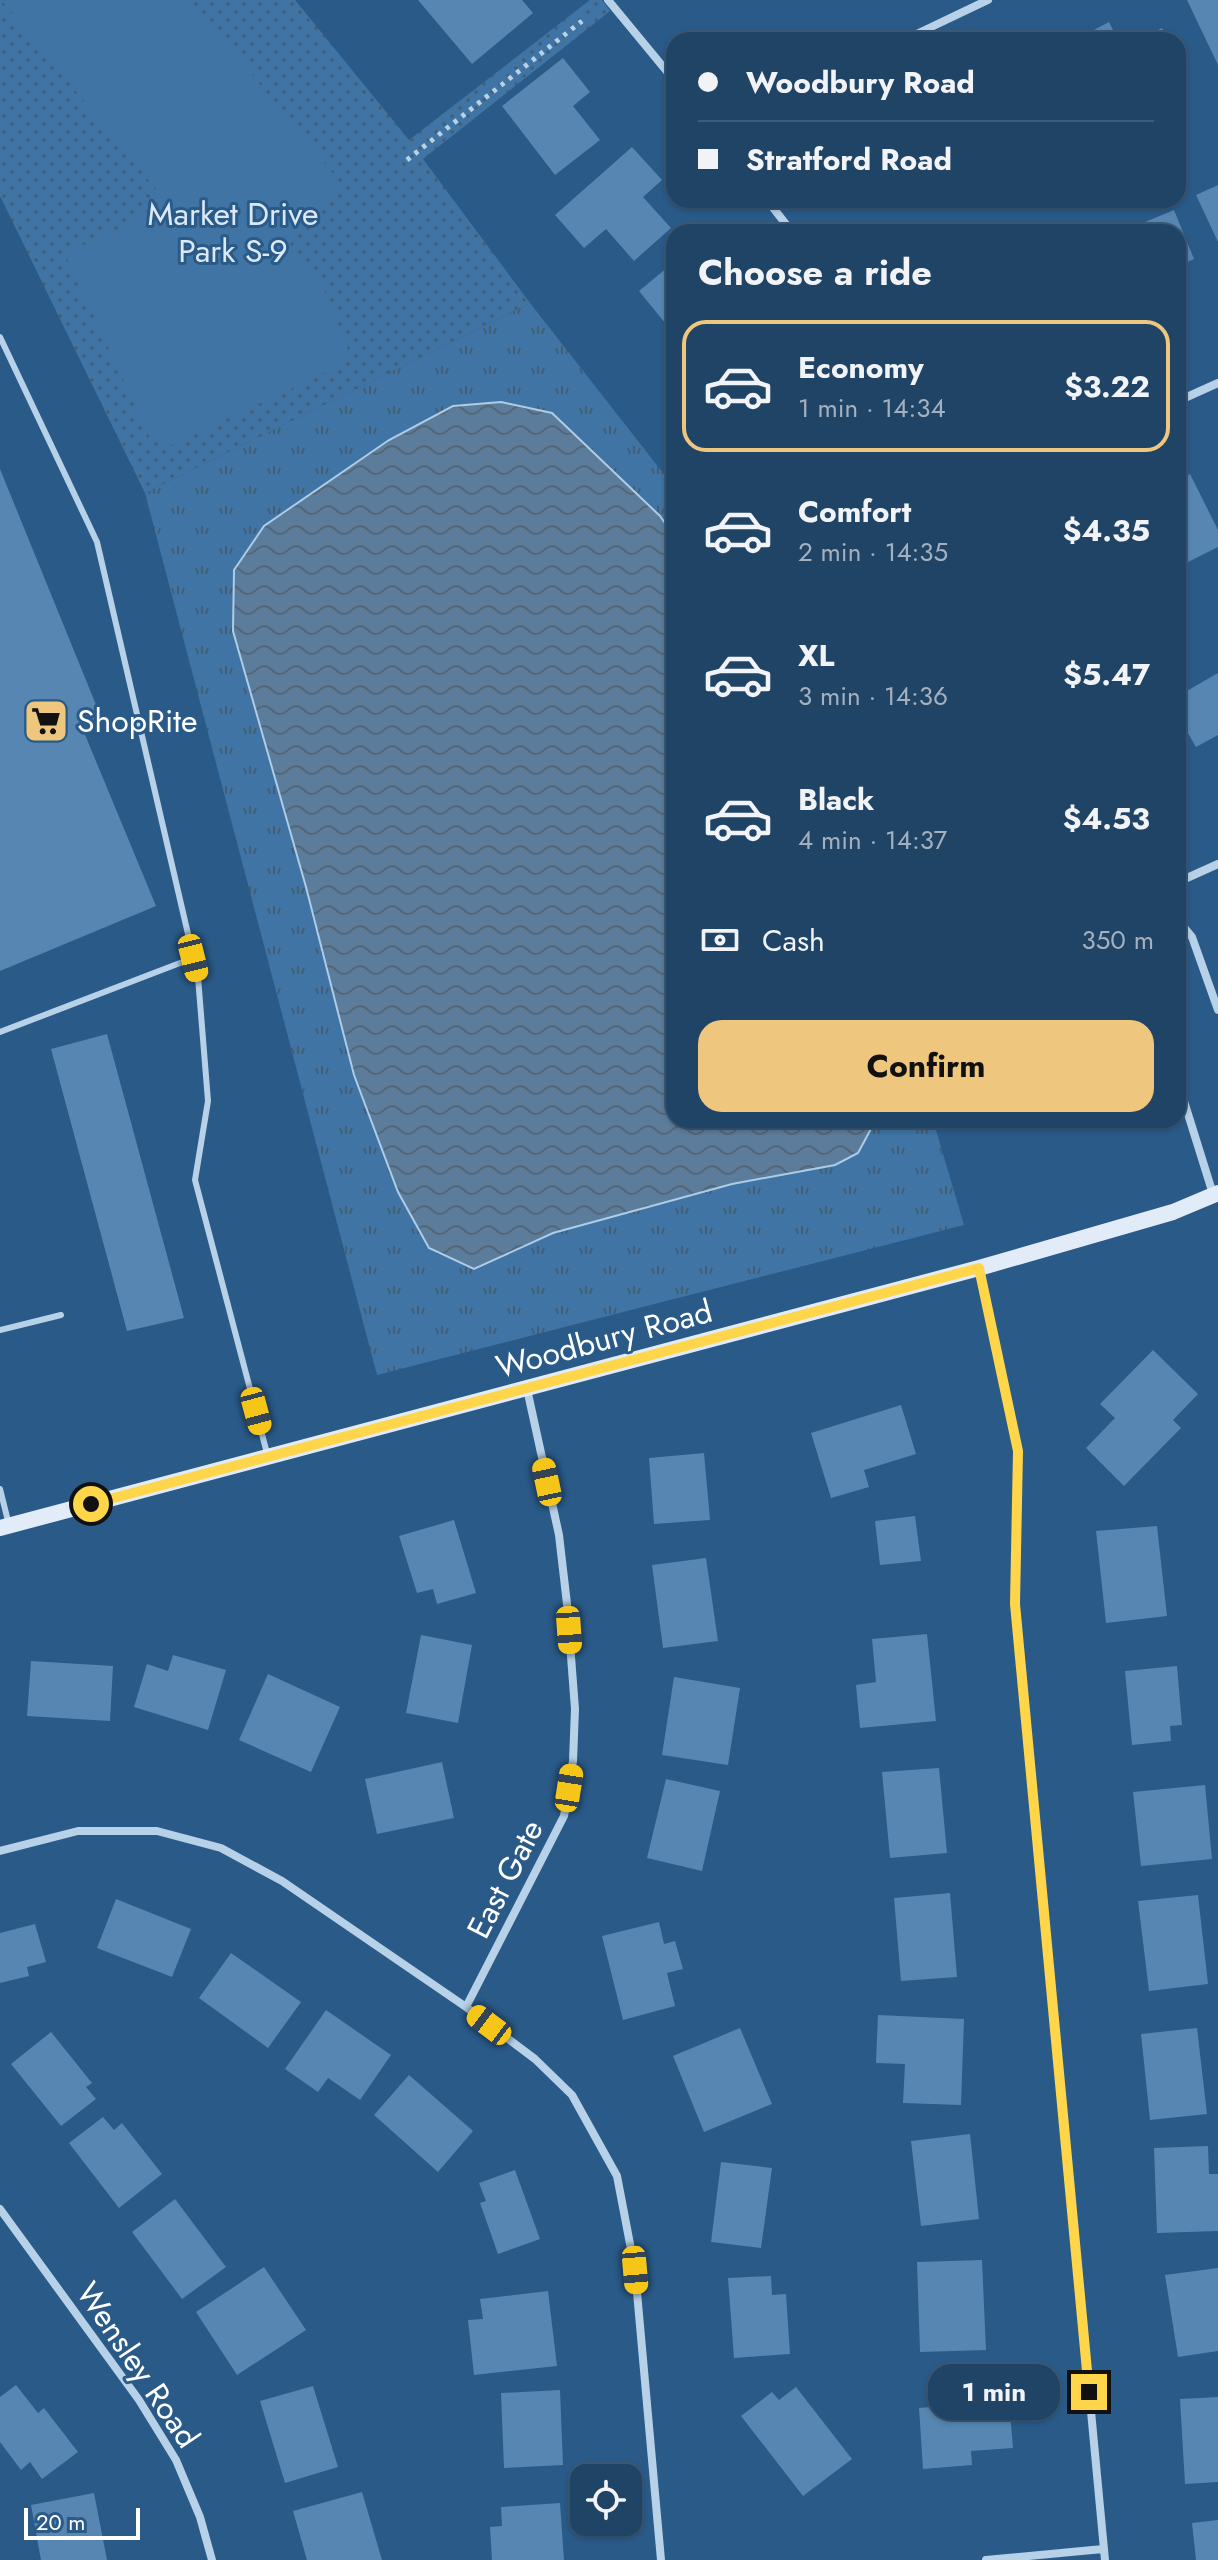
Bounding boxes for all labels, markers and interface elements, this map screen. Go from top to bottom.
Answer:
text: Woodbury Road [746,61,975,104]
text: Stratford Road [746,138,952,181]
park label: Market Drive Park S-9 [148,191,318,274]
text: Choose a ride [698,246,932,298]
text: Economy [798,346,924,389]
icon: car [702,350,774,422]
text: $3.22 [1064,365,1150,408]
text: 1 min · 14:34 [798,389,946,427]
text: Comfort [798,490,911,533]
icon: car [702,494,774,566]
text: $4.35 [1063,509,1150,552]
text: 2 min · 14:35 [798,533,948,571]
text: XL [798,634,834,677]
icon: car [702,638,774,710]
text: $5.47 [1063,653,1150,696]
text: 3 min · 14:36 [798,677,948,715]
supermarket icon: ShopRite [22,697,70,745]
place label: ShopRite [77,698,197,744]
text: Black [798,778,874,821]
icon: car [702,782,774,854]
text: $4.53 [1063,797,1150,840]
text: 4 min · 14:37 [798,821,947,859]
icon: cash [698,918,742,962]
text: Cash [762,919,825,962]
text: 350 m [1081,921,1154,959]
car [176,932,210,984]
button: Confirm [698,1020,1154,1112]
street label: Woodbury Road [491,1288,717,1390]
car [238,1385,274,1437]
car [530,1456,564,1508]
route start [73,1486,109,1522]
car [555,1605,583,1655]
car [553,1762,585,1814]
street label: East Gate [456,1812,554,1946]
car [463,2001,515,2049]
car [621,2245,649,2295]
street label: Wensley Road [65,2273,211,2457]
callout: 1 min [929,2364,1061,2420]
text: 1 min [962,2373,1026,2411]
route end [1071,2374,1107,2410]
map controls [570,2464,642,2536]
button: locate [570,2464,642,2536]
scale bar [24,2504,140,2540]
text: 20 m [36,2506,85,2538]

